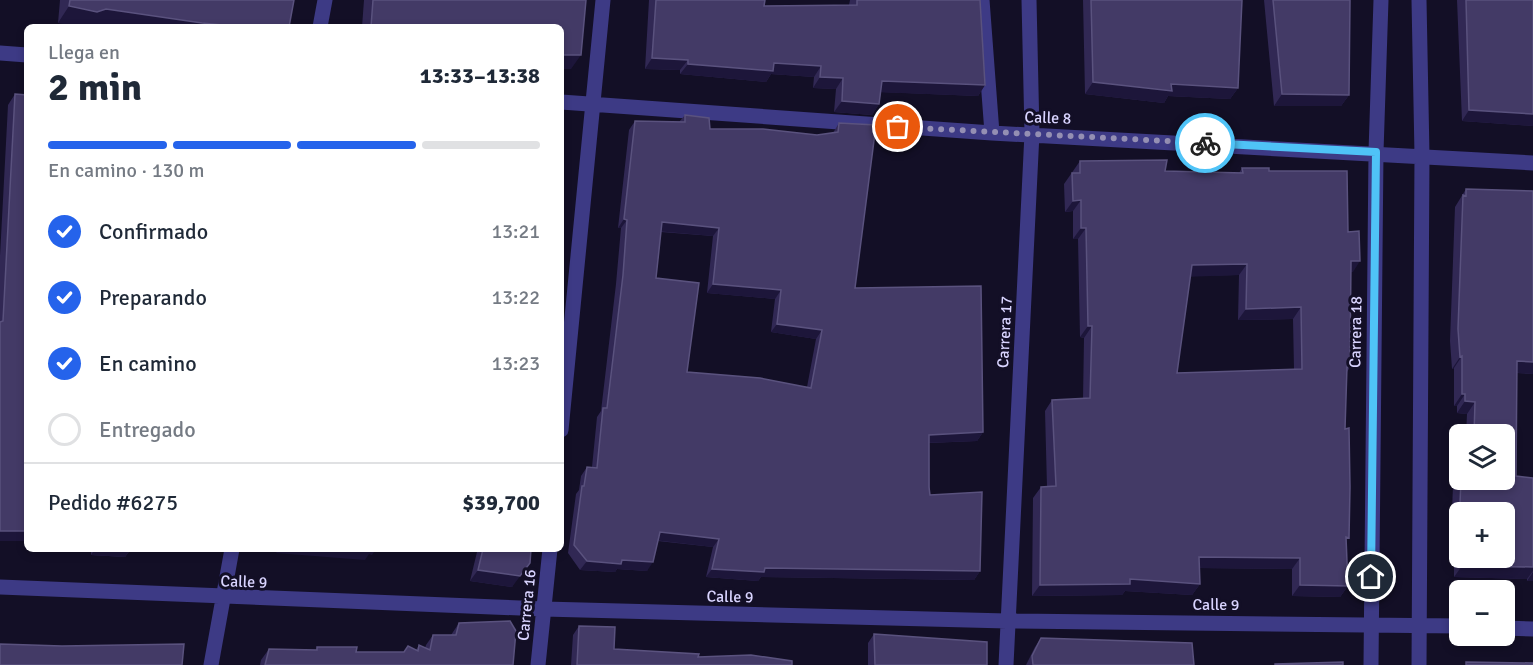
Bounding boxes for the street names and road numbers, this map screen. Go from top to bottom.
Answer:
street label: Calle 8 [1024,107,1072,129]
street label: Carrera 17 [993,296,1017,368]
street label: Carrera 18 [1345,296,1367,368]
street label: Carrera 16 [513,568,541,642]
street label: Calle 9 [220,571,268,593]
street label: Calle 9 [706,587,754,607]
street label: Calle 9 [1193,595,1239,615]

